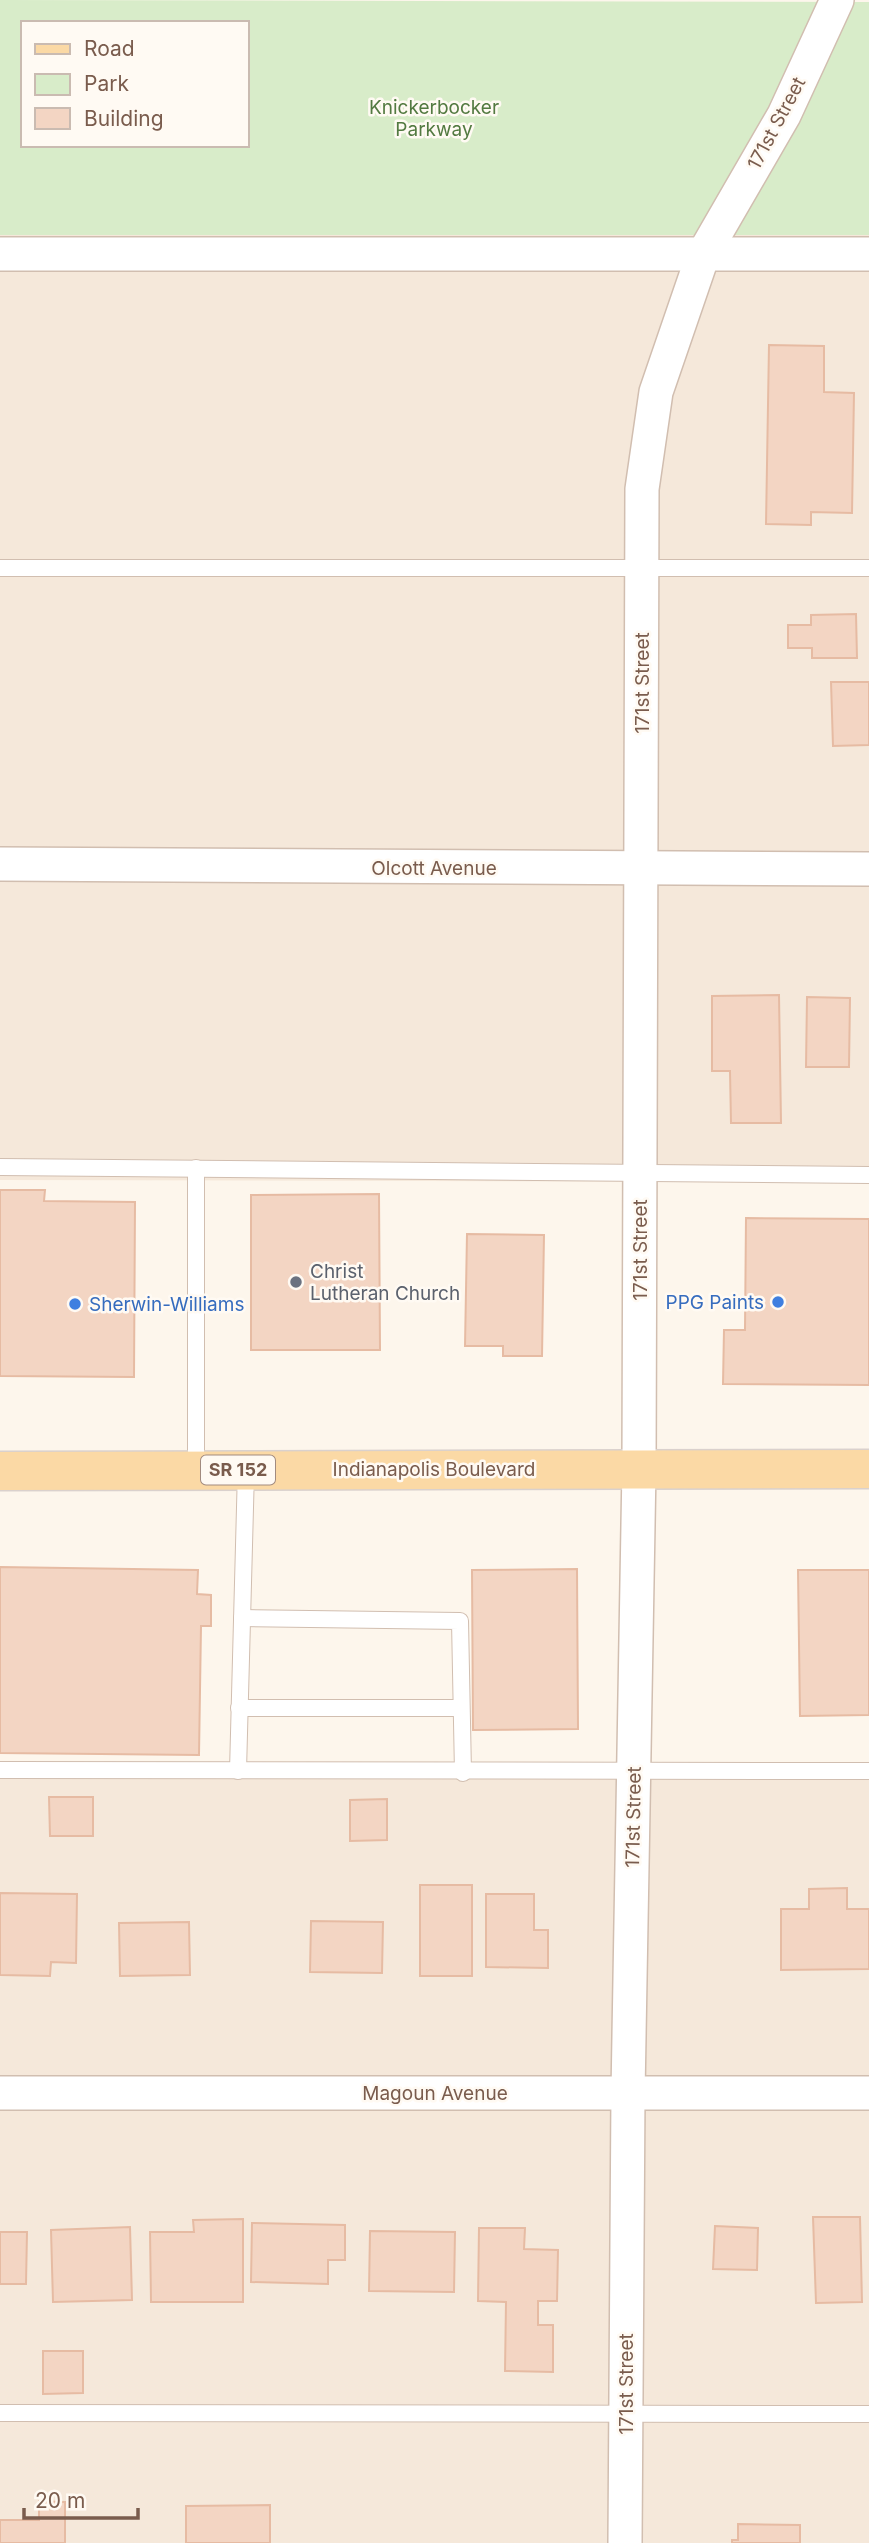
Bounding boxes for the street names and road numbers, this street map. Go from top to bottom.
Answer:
street label: 171st Street [742,73,810,173]
street label: 171st Street [631,632,654,734]
street label: Olcott Avenue [371,857,497,880]
street label: 171st Street [629,1199,652,1301]
road number: SR 152 [201,1456,275,1484]
street label: Indianapolis Boulevard [333,1458,535,1481]
street label: 171st Street [621,1766,646,1868]
street label: Magoun Avenue [362,2082,508,2105]
street label: 171st Street [615,2333,638,2435]

